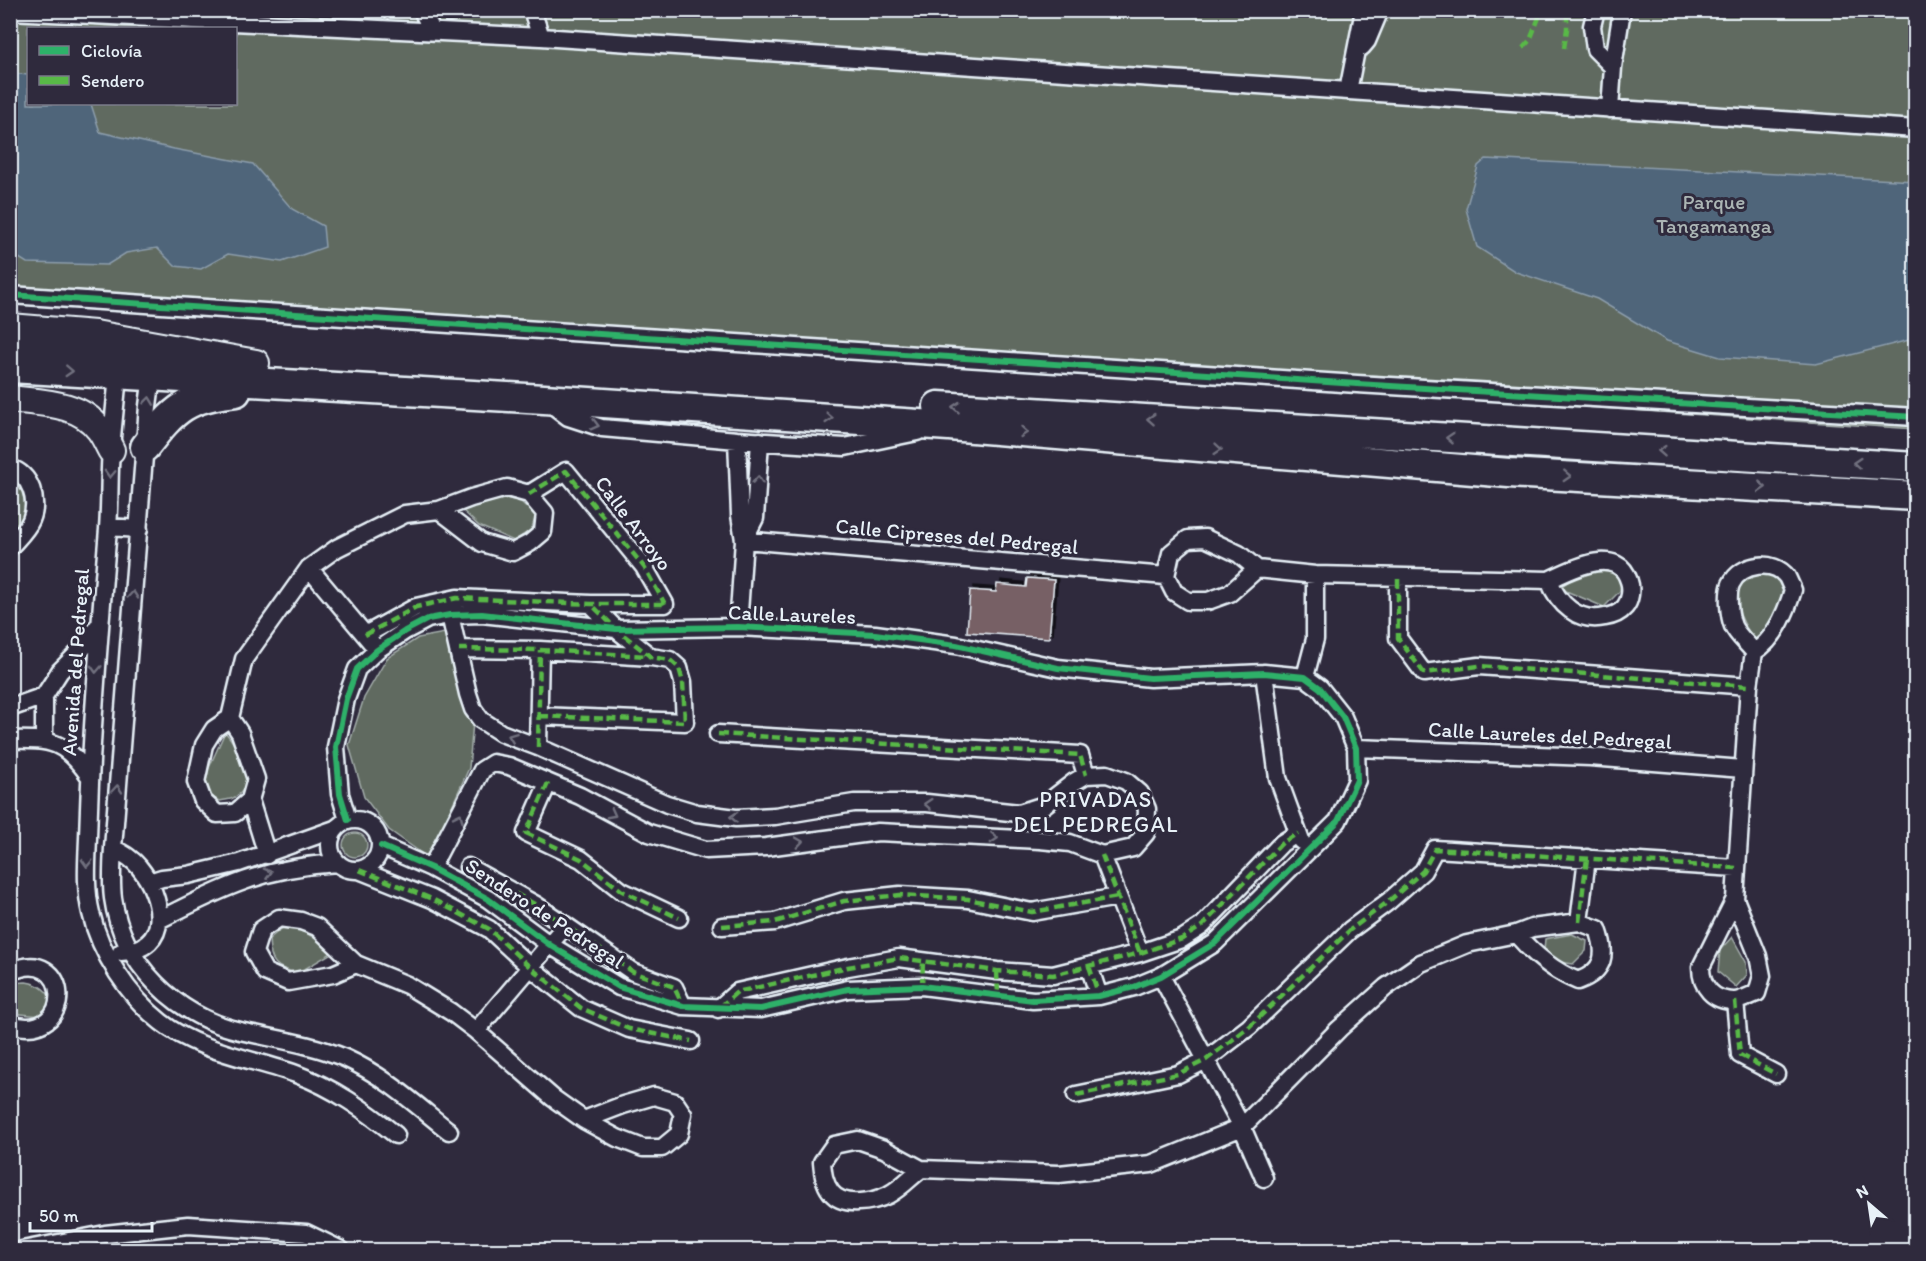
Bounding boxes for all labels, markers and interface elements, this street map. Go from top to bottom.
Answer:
legend [27,27,237,105]
text: Ciclovía [81,40,143,62]
text: Sendero [81,70,144,92]
park label: Parque Tangamanga [1656,189,1772,238]
one-way arrow [64,365,73,378]
one-way arrow [142,396,155,405]
one-way arrow [952,401,961,414]
one-way arrow [825,411,834,424]
one-way arrow [1146,413,1155,426]
one-way arrow [589,418,600,430]
one-way arrow [1019,426,1028,439]
one-way arrow [1446,432,1455,445]
one-way arrow [1214,442,1223,455]
one-way arrow [1658,445,1667,458]
one-way arrow [1853,457,1862,470]
one-way arrow [1563,469,1572,482]
one-way arrow [103,470,116,479]
street label: Calle Arroyo [590,471,678,575]
one-way arrow [751,475,764,484]
one-way arrow [1757,480,1766,493]
street label: Calle Cipreses del Pedregal [834,513,1080,559]
street label: Avenida del Pedregal [56,567,94,757]
one-way arrow [126,591,139,600]
street label: Calle Laureles [728,599,856,629]
one-way arrow [90,664,103,673]
street label: Calle Laureles del Pedregal [1427,716,1673,754]
one-way arrow [508,732,518,745]
one-way arrow [110,785,123,794]
district label: PRIVADAS DEL PEDREGAL [1013,786,1179,838]
one-way arrow [923,797,932,810]
one-way arrow [606,807,616,818]
one-way arrow [729,811,738,824]
one-way arrow [451,812,463,823]
one-way arrow [989,831,998,844]
one-way arrow [795,837,804,849]
street label: Sendero de Pedregal [461,852,629,974]
one-way arrow [81,859,94,868]
one-way arrow [263,867,273,880]
north arrow [1839,1174,1899,1234]
text: N [1853,1180,1871,1202]
scale bar [30,1195,152,1233]
text: 50 m [39,1205,79,1227]

